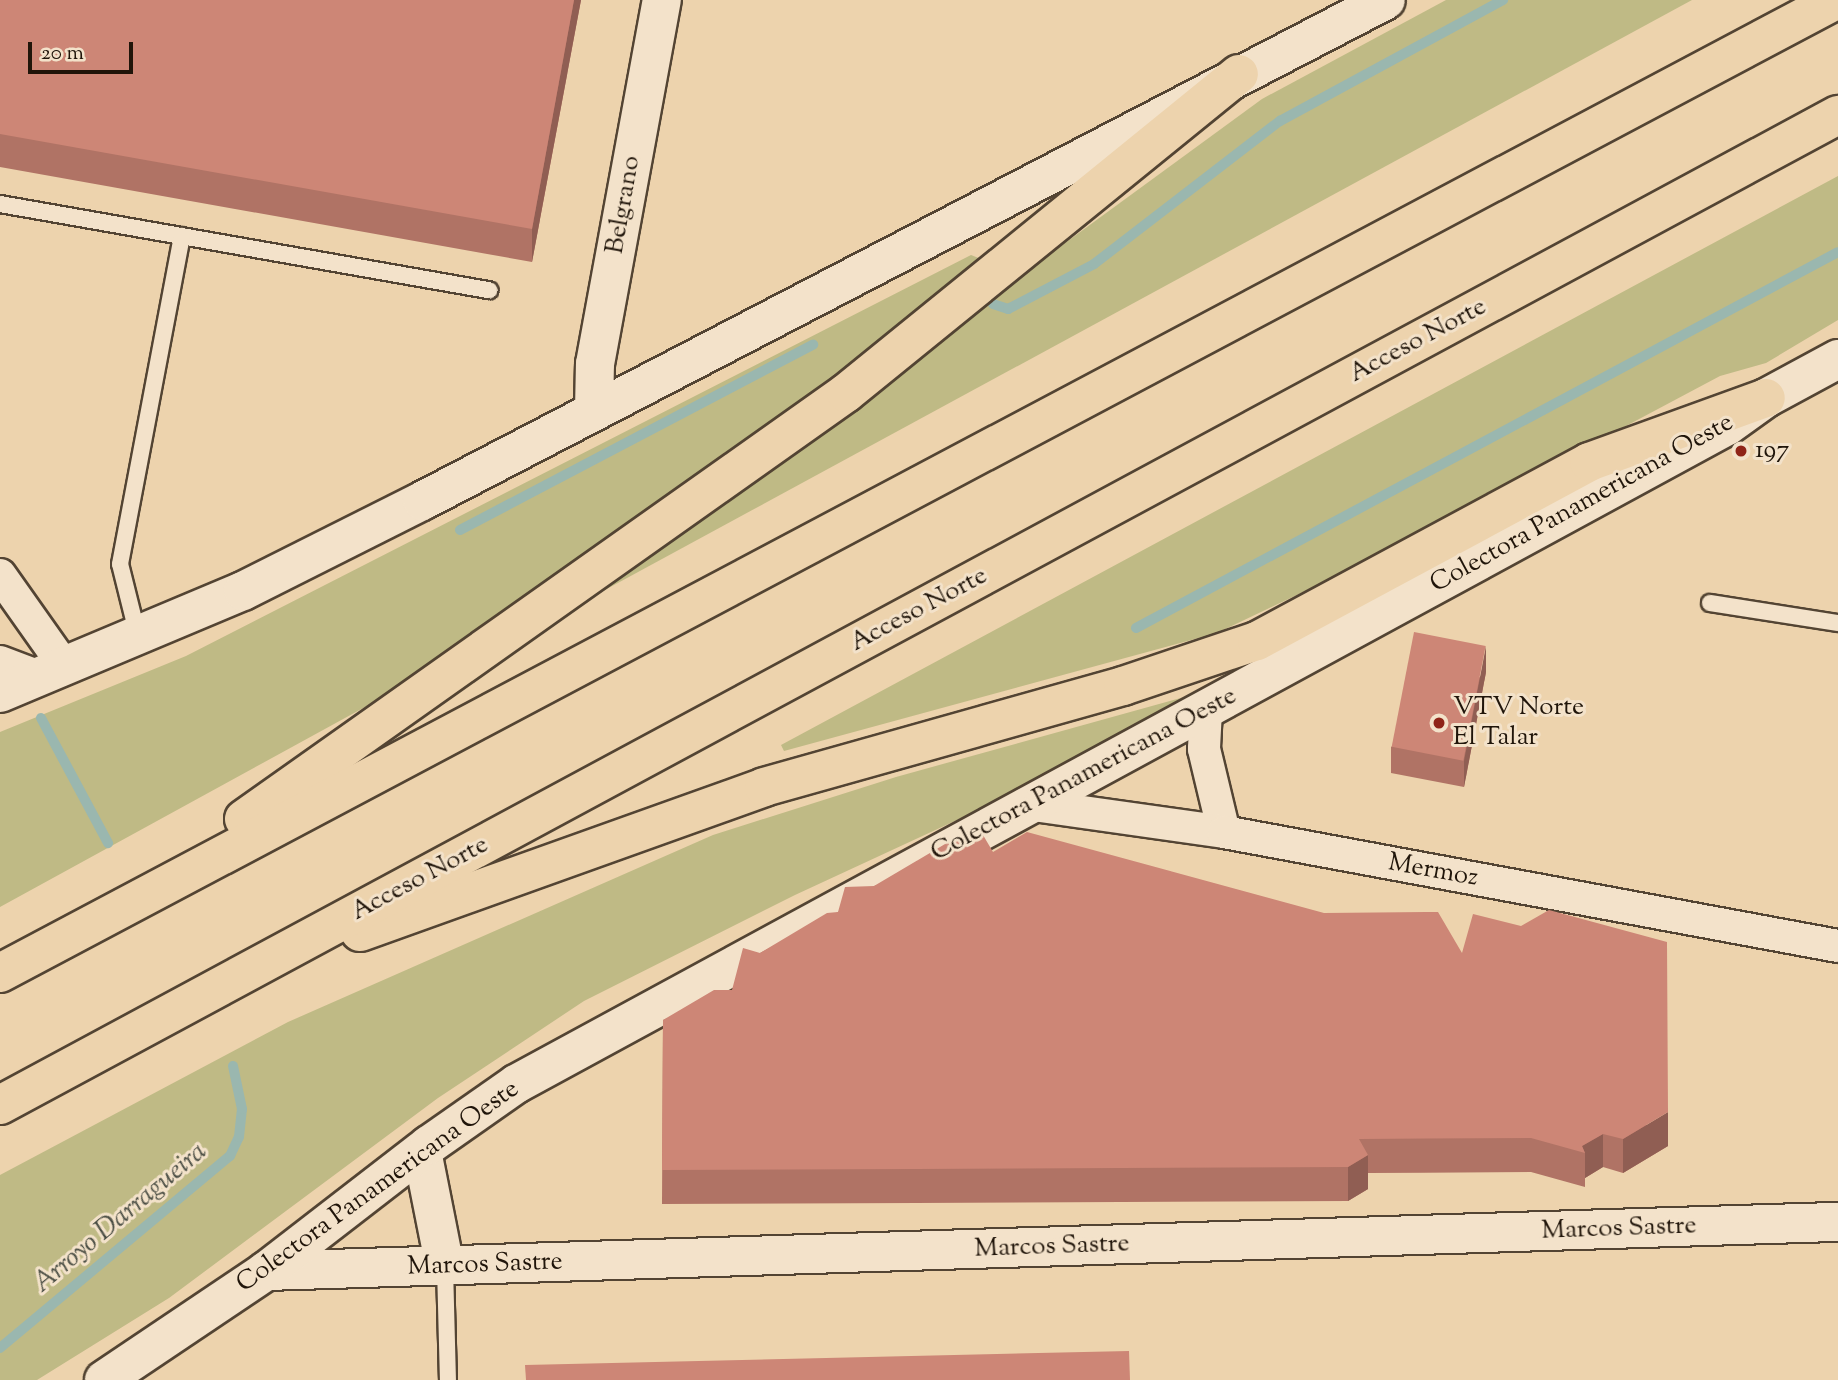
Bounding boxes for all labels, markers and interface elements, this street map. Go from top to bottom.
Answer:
scale bar [32,28,136,72]
text: 20 m [41,39,84,69]
street label: Belgrano [600,153,648,257]
street label: Acceso Norte [1344,292,1492,390]
street label: Colectora Panamericana Oeste [1425,408,1739,600]
place label: 197 [1755,435,1789,467]
marker: 197 [1733,443,1749,459]
street label: Acceso Norte [845,561,993,659]
street label: Colectora Panamericana Oeste [926,681,1242,869]
place label: VTV Norte El Talar [1453,692,1584,754]
marker: VTV Norte El Talar [1431,715,1447,731]
street label: Acceso Norte [346,830,494,928]
street label: Mermoz [1386,848,1480,894]
street label: Colectora Panamericana Oeste [231,1074,525,1300]
water label: Arroyo Darragueira [26,1135,214,1301]
street label: Marcos Sastre [1541,1211,1697,1247]
street label: Marcos Sastre [974,1229,1130,1265]
street label: Marcos Sastre [407,1247,563,1283]

